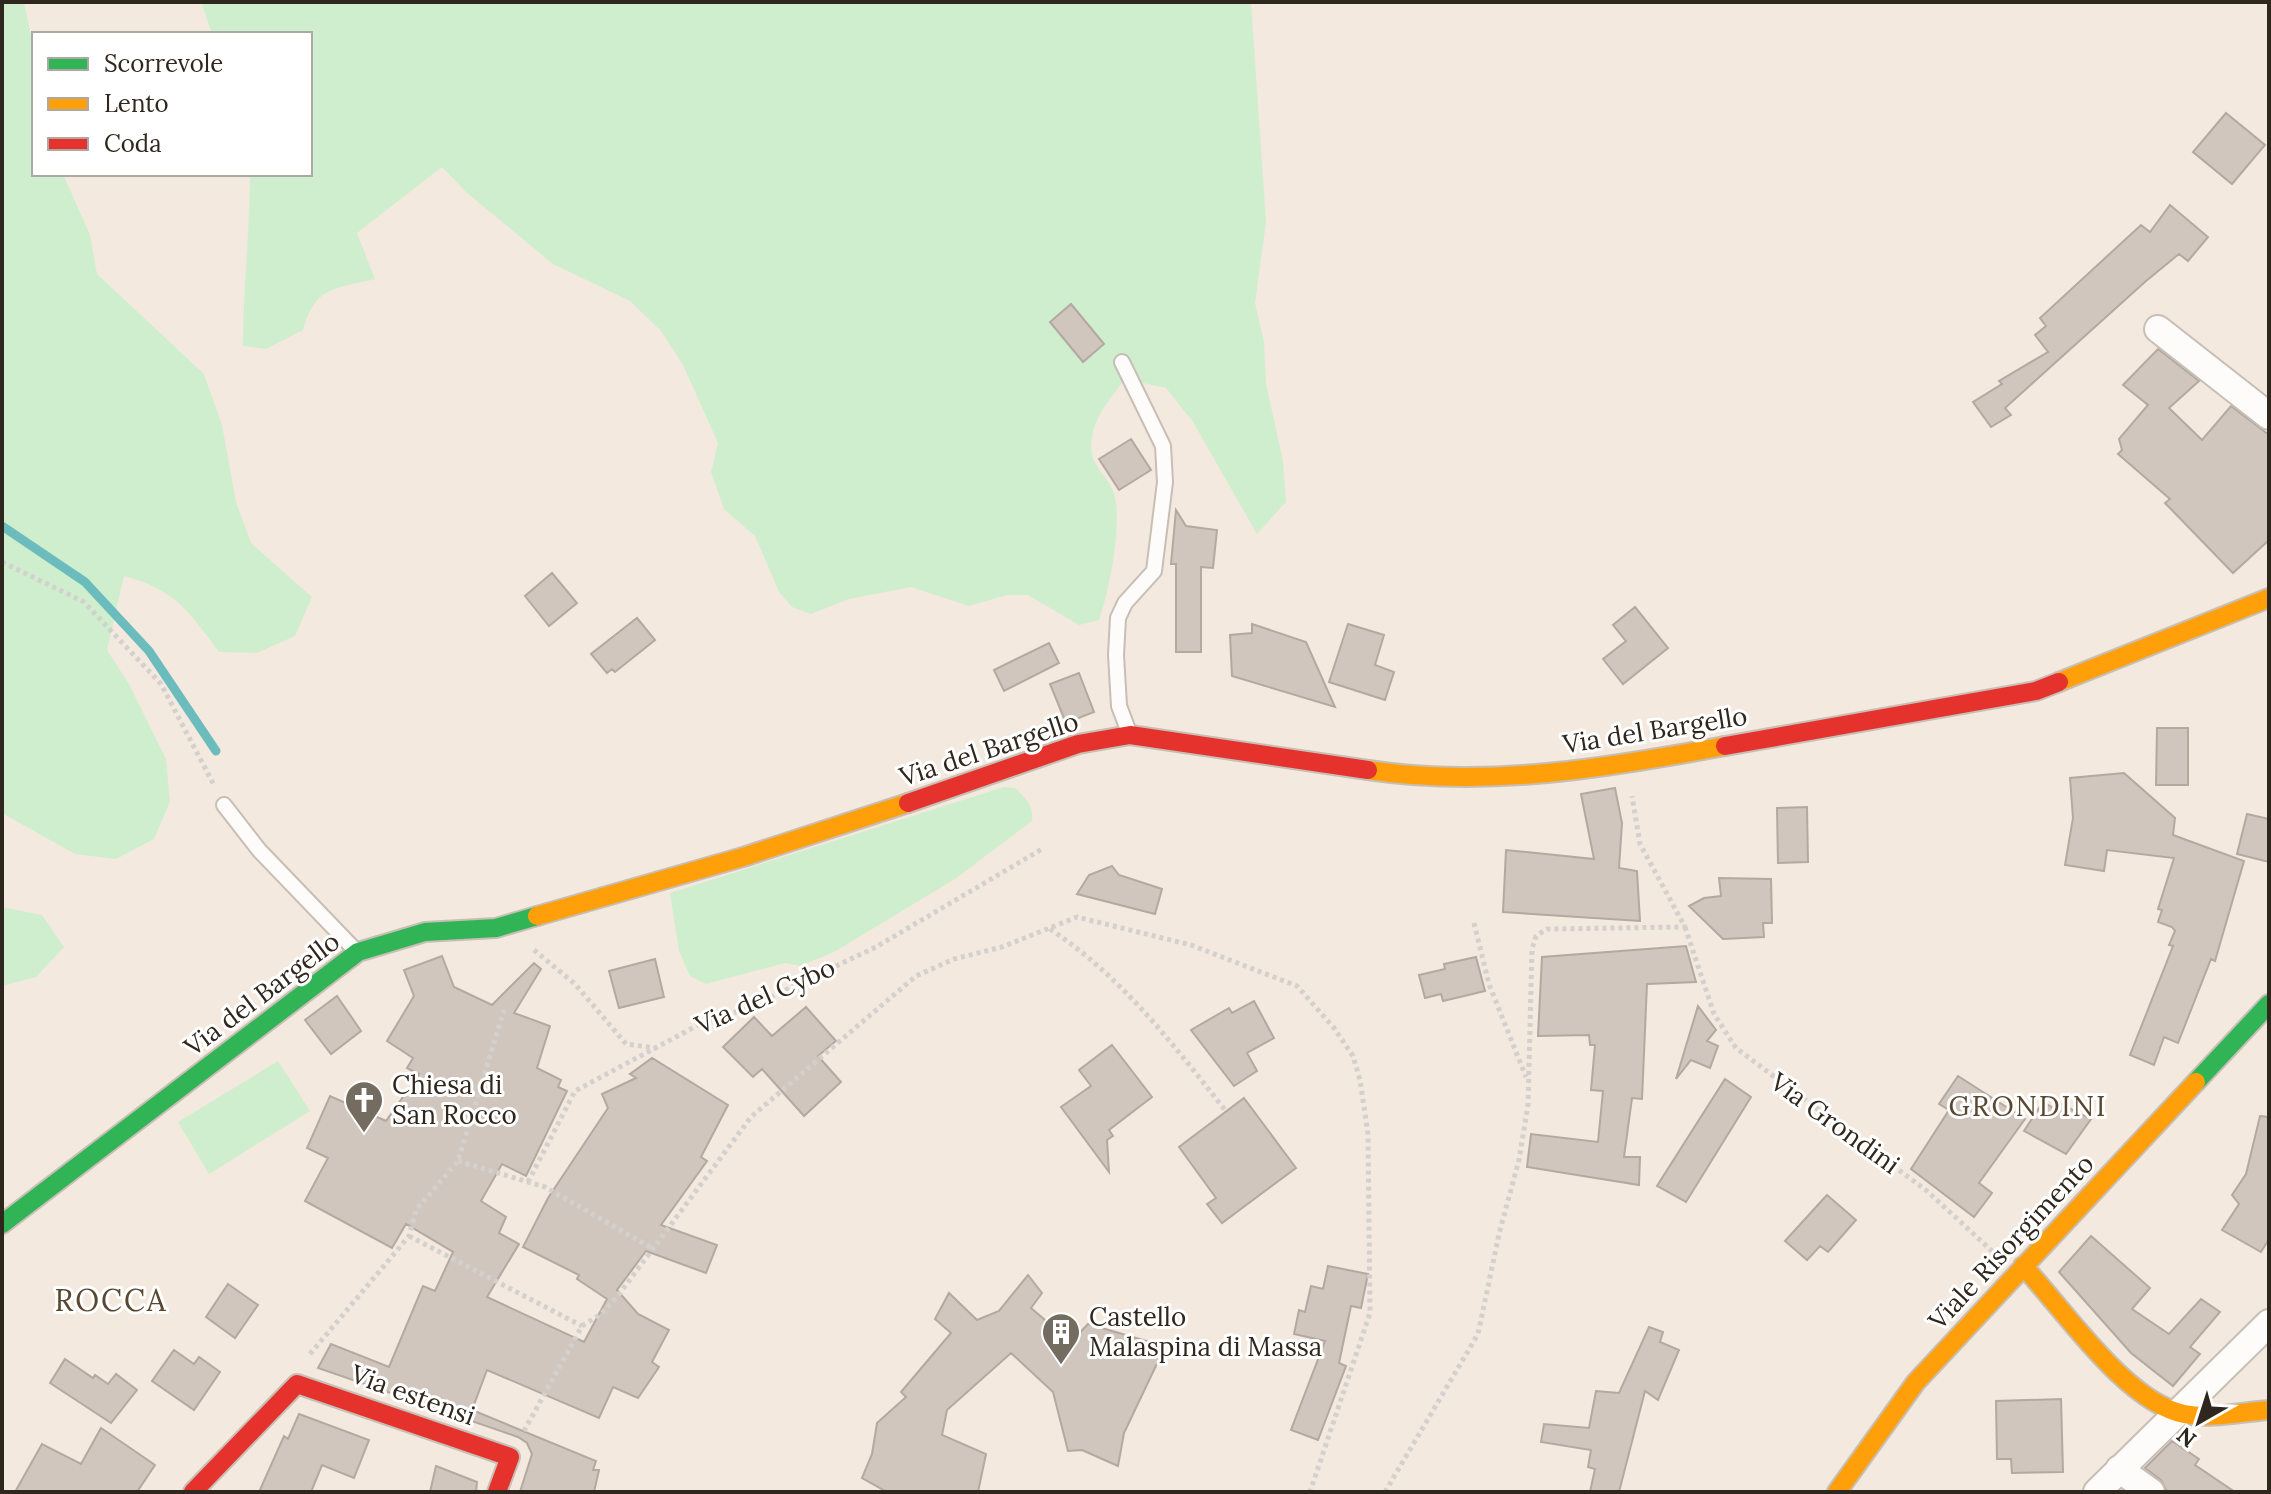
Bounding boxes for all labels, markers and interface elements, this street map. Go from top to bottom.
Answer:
legend [32,32,312,176]
text: Scorrevole [104,48,223,79]
text: Lento [104,88,169,119]
text: Coda [104,128,162,159]
street label: Via del Bargello [1559,699,1749,761]
street label: Via del Bargello [894,704,1082,793]
street label: Via del Bargello [177,924,346,1063]
street label: Via del Cybo [689,950,840,1041]
street label: Via Grondini [1763,1064,1906,1181]
place label: Chiesa di San Rocco [392,1068,517,1131]
church icon: Chiesa di San Rocco [343,1079,385,1134]
district label: GRONDINI [1949,1088,2107,1124]
street label: Viale Risorgimento [1920,1147,2100,1337]
district label: ROCCA [54,1281,168,1319]
place label: Castello Malaspina di Massa [1089,1300,1322,1363]
building icon: Castello Malaspina di Massa [1040,1311,1082,1366]
street label: Via estensi [346,1357,480,1432]
north arrow [2159,1382,2239,1462]
text: N [2171,1421,2202,1454]

